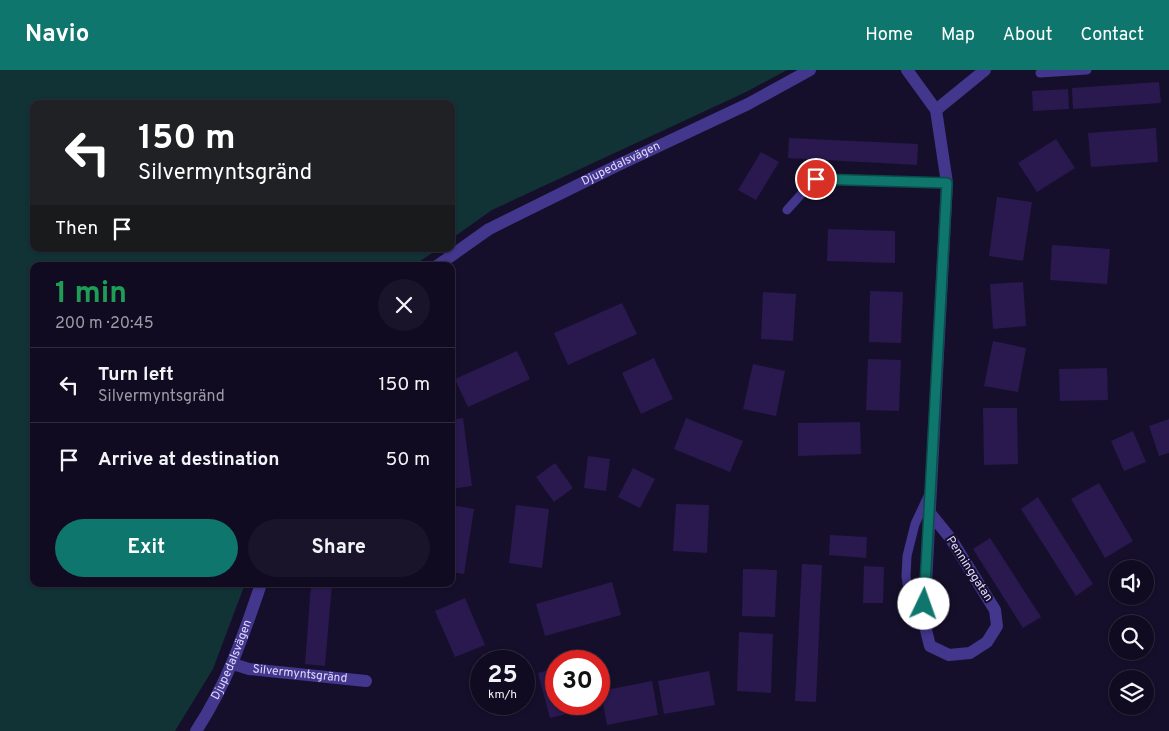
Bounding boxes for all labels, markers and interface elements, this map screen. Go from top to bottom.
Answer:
text: Navio [25,20,89,50]
text: Home [865,24,913,47]
text: Map [941,24,975,47]
text: About [1003,24,1052,47]
text: Contact [1080,24,1144,47]
text: 150 m [138,117,236,161]
icon: left [55,120,120,185]
street label: Djupedalsvägen [579,138,663,190]
pin [795,158,837,200]
text: Silvermyntsgränd [138,160,312,187]
icon: arrive [802,165,830,193]
icon: arrive [108,215,136,243]
text: Then [55,217,98,241]
text: 1 min [55,276,127,313]
button: close [378,279,430,331]
text: 200 m · 20:45 [55,314,154,334]
text: Turn left [98,363,174,387]
icon: left [55,371,83,399]
text: 150 m [378,373,430,397]
text: Silvermyntsgränd [98,387,225,407]
icon: arrive [55,446,83,474]
text: Arrive at destination [98,448,279,472]
text: 50 m [385,448,430,472]
button: Exit [55,519,238,577]
button: Share [248,519,430,577]
street label: Penninggatan [942,533,996,605]
map controls [1109,560,1154,715]
button: sound [1109,560,1154,605]
position arrow [897,577,949,629]
button: search [1109,615,1154,660]
street label: Djupedalsvägen [208,618,256,703]
speed limit sign: 30 [545,650,610,715]
text: 25 [487,660,518,692]
street label: Silvermyntsgränd [252,661,348,687]
button: layers [1109,670,1154,715]
text: km/h [488,687,517,703]

